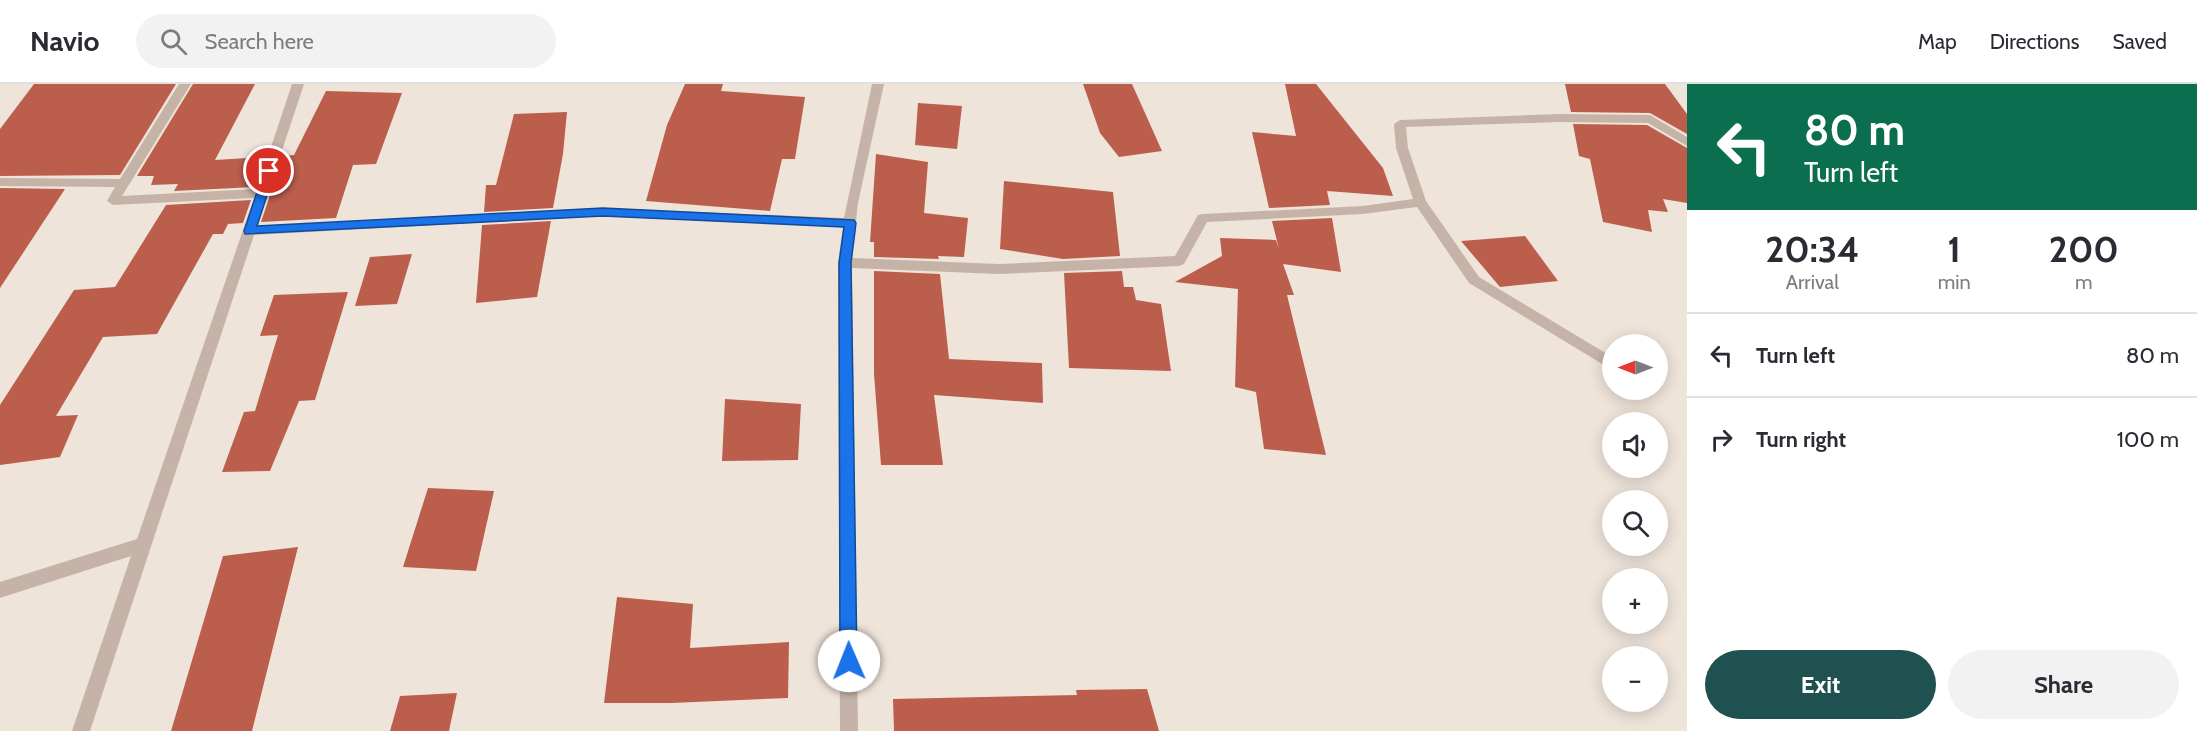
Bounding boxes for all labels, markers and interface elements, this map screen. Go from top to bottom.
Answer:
search box [136,14,556,68]
text: Navio [30,24,100,58]
icon: search [157,25,190,58]
text: Search here [205,28,314,55]
text: Map [1918,29,1957,54]
text: Directions [1990,29,2079,54]
text: Saved [2112,29,2167,54]
text: 80 m [1804,104,1905,156]
icon: left [1705,108,1783,186]
pin [243,145,294,196]
icon: arrive [252,154,285,187]
text: Turn left [1804,156,1898,189]
text: 20:34 [1765,227,1859,271]
text: 1 [1947,227,1961,271]
text: 200 [2049,227,2119,271]
text: Arrival [1786,270,1839,294]
text: min [1938,270,1971,294]
text: m [2075,270,2093,294]
north arrow [1602,334,1668,400]
map controls [1602,334,1668,712]
icon: left [1705,339,1738,372]
text: Turn left [1756,342,1835,369]
text: 80 m [2126,342,2179,369]
button: sound [1602,412,1668,478]
icon: right [1705,423,1738,456]
text: Turn right [1756,426,1846,453]
text: 100 m [2117,426,2179,453]
button: search [1602,490,1668,556]
button: + [1602,568,1668,634]
position arrow [817,629,881,693]
button: − [1602,646,1668,712]
button: Exit [1705,650,1936,719]
button: Share [1948,650,2179,719]

